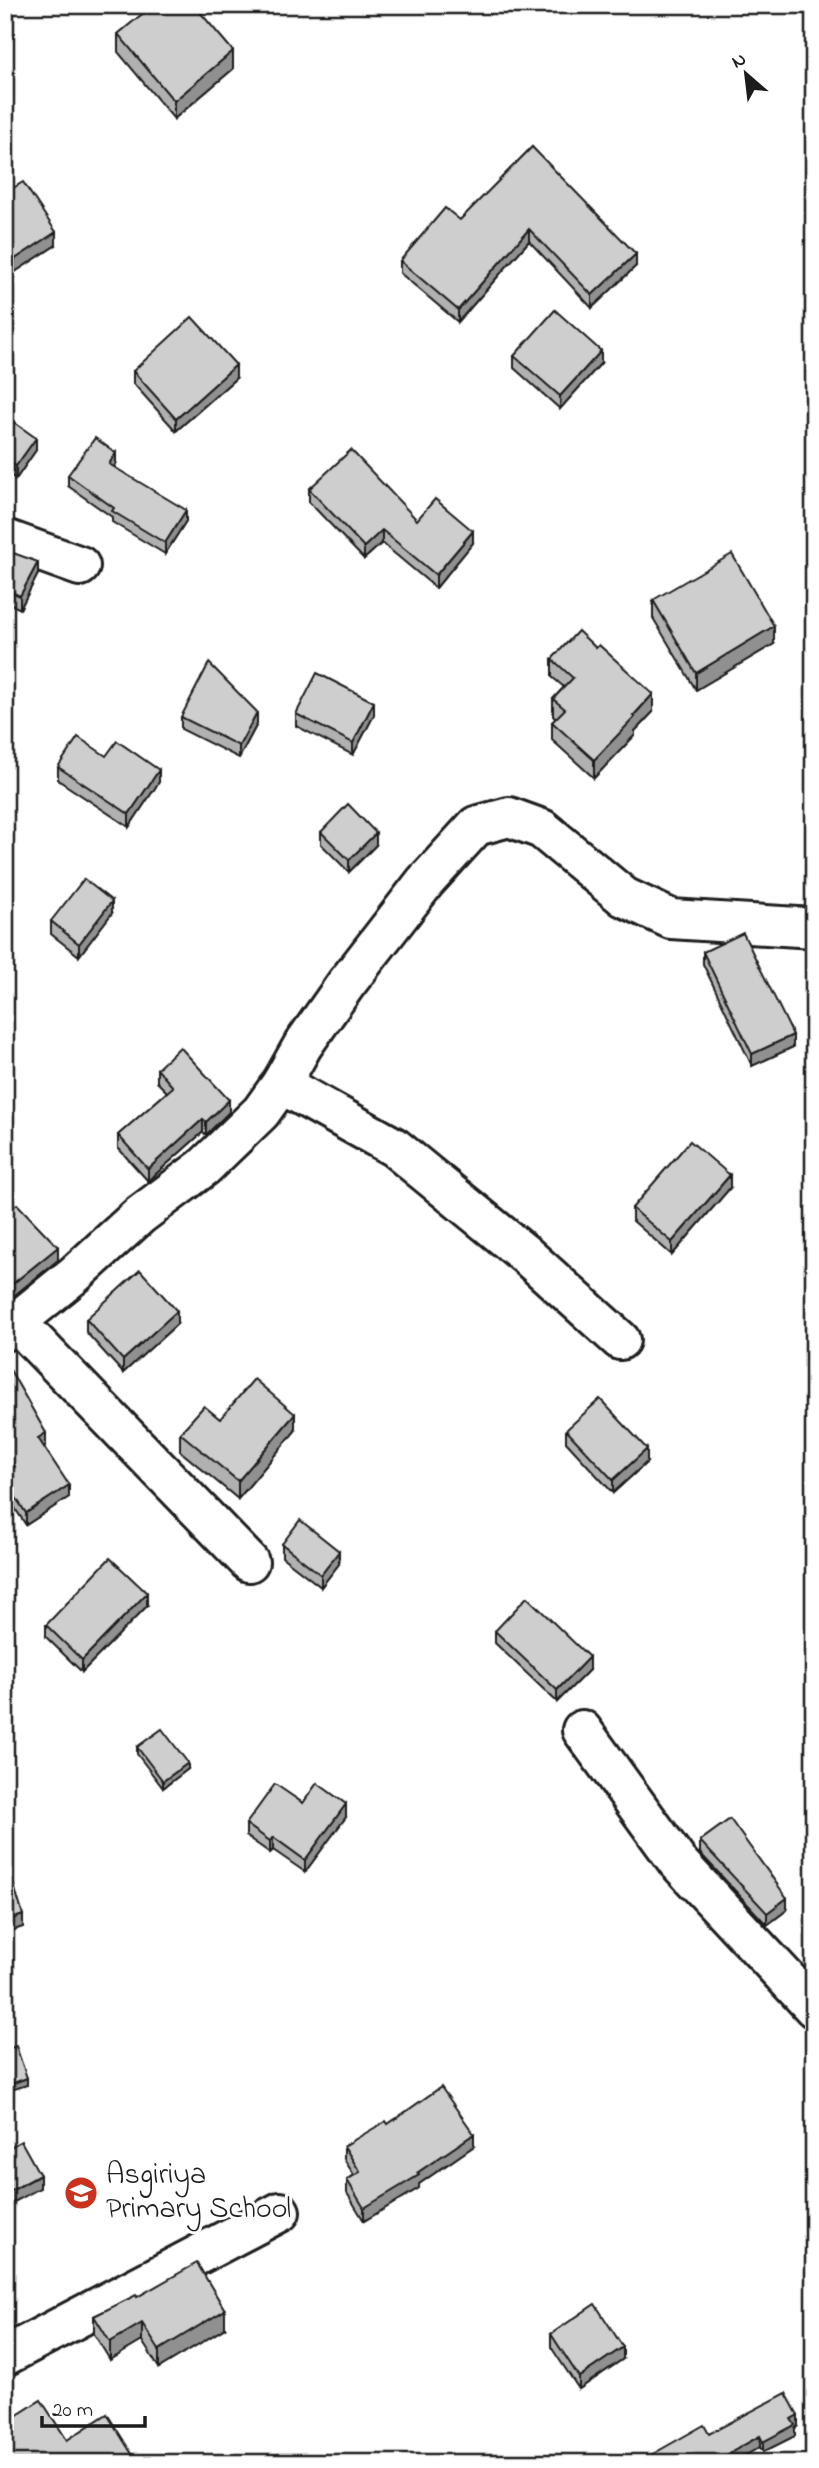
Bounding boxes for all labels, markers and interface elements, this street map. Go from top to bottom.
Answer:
north arrow [710,38,780,108]
text: N [727,46,751,76]
place label: Asgiriya Primary School [106,2154,291,2232]
school or university icon: Asgiriya Primary School [62,2174,100,2212]
scale bar [42,2384,145,2428]
text: 20 m [52,2396,93,2426]

